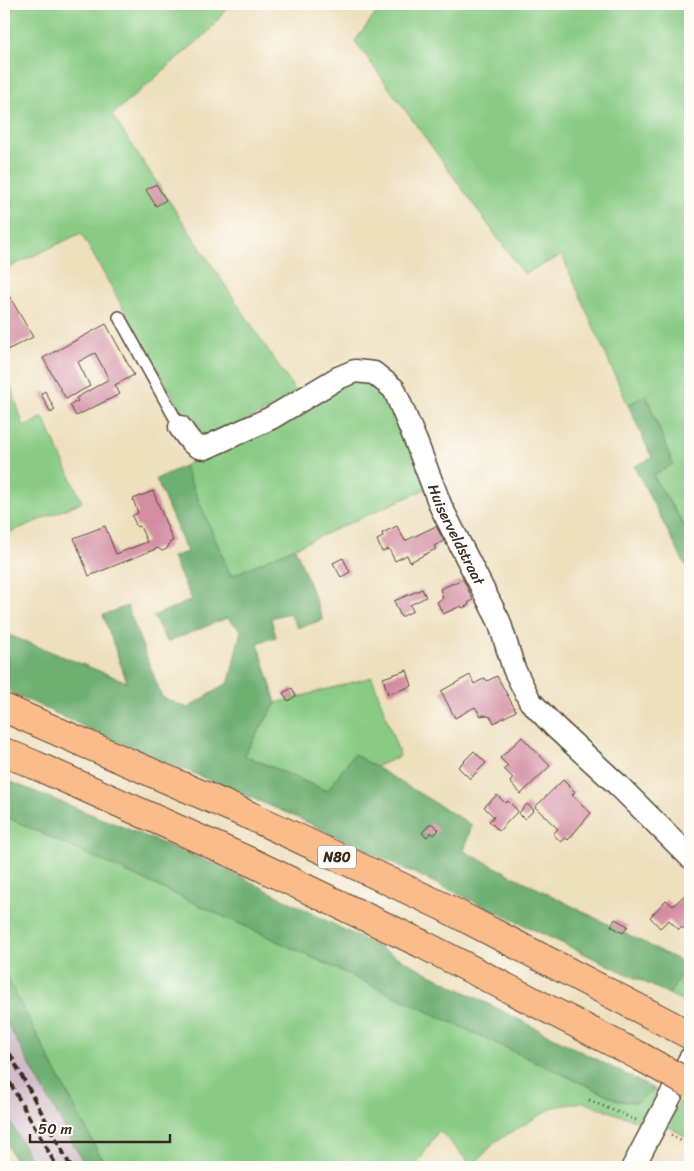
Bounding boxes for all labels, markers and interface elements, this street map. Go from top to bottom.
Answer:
street label: Huiserveldstraat [420,480,492,591]
road number: N80 [318,846,356,869]
scale bar [30,1111,170,1143]
text: 50 m [38,1116,73,1142]

